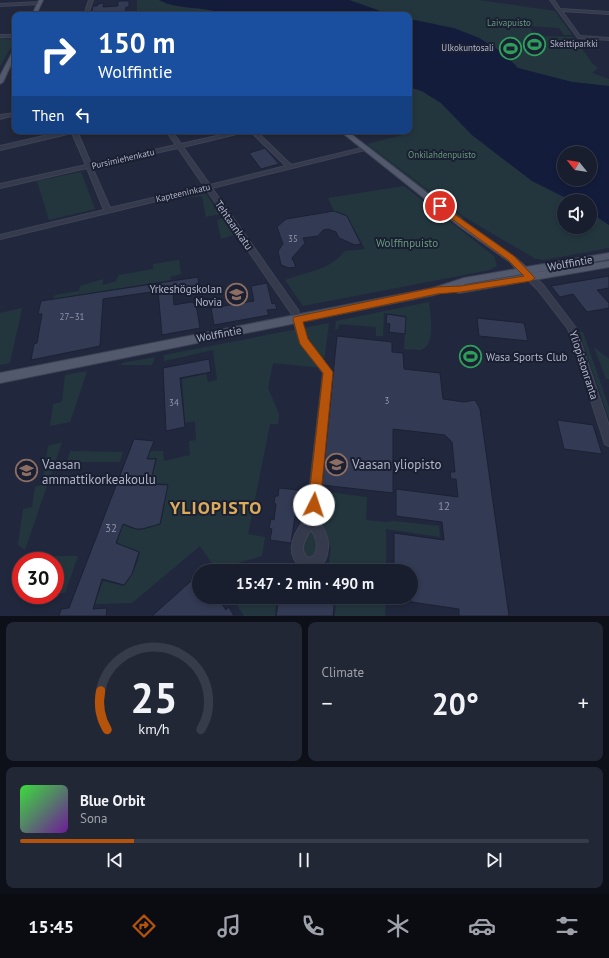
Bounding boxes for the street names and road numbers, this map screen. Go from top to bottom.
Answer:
street label: Pursimiehenkatu [90,146,156,171]
street label: Kapteeninkatu [155,181,211,204]
street label: Tehtaankatu [212,197,256,253]
street label: Wolffintie [546,252,594,274]
street label: Wolffintie [195,323,243,345]
street label: Yliopistonranta [566,329,602,401]

